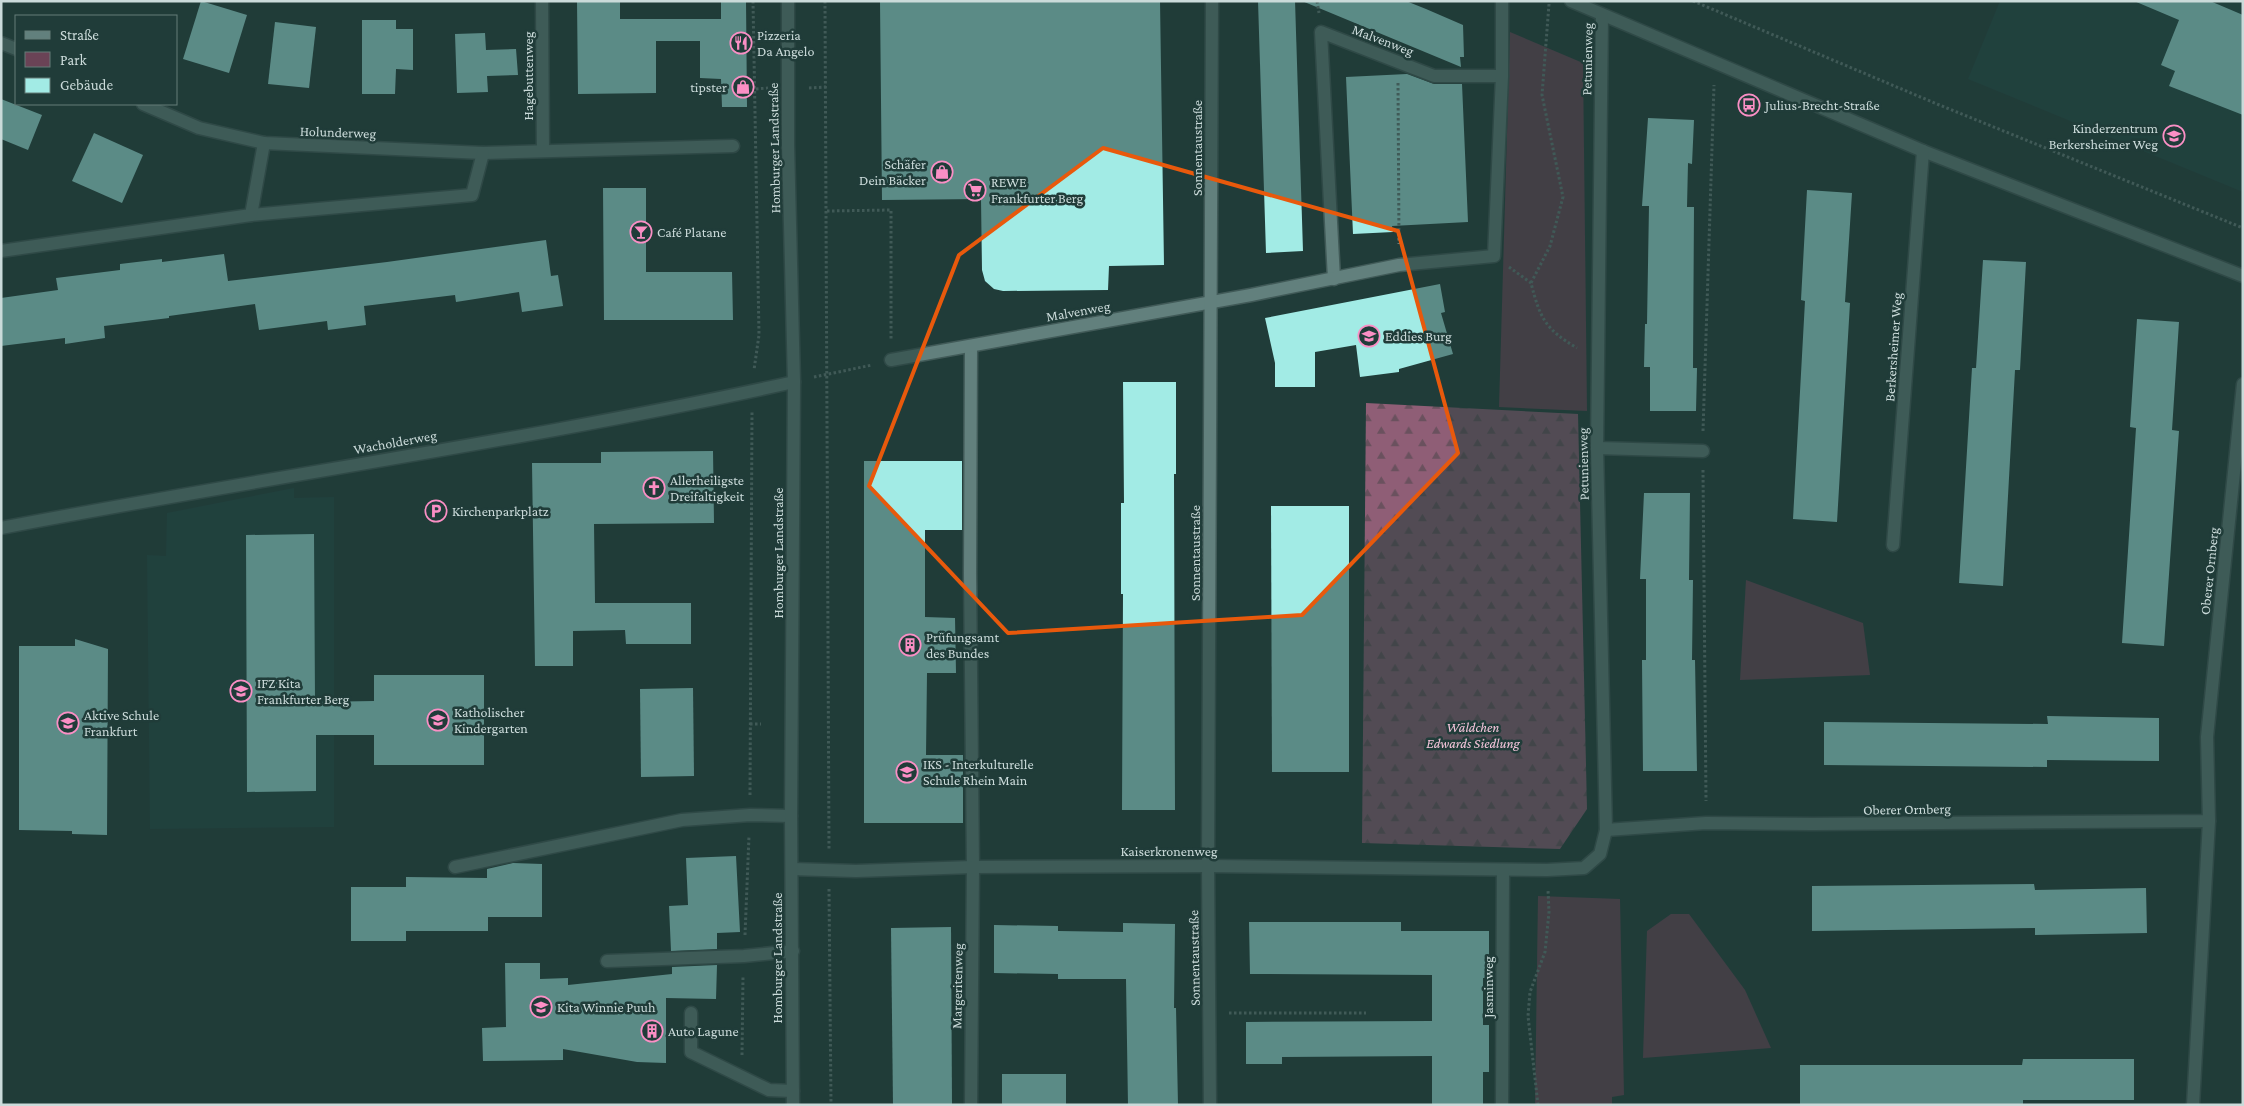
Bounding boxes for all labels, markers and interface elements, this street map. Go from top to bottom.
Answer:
legend [15,15,178,105]
street label: Malvenweg [1350,21,1416,59]
street label: Petunienweg [1578,22,1596,96]
text: Straße [60,27,99,43]
place label: Pizzeria Da Angelo [757,27,814,59]
street label: Hagebuttenweg [520,31,536,120]
restaurant icon: Pizzeria Da Angelo [729,31,753,55]
text: Park [60,52,87,68]
shop icon: tipster [731,75,755,99]
text: Gebäude [60,77,114,93]
place label: tipster [690,79,727,95]
street label: Homburger Landstraße [765,82,783,214]
bus stop icon: Julius-Brecht-Straße [1737,93,1761,117]
place label: Julius-Brecht-Straße [1763,97,1880,113]
street label: Sonnentaustraße [1189,100,1205,196]
place label: Kinderzentrum Berkersheimer Weg [2049,120,2158,152]
street label: Holunderweg [300,123,377,141]
school or university icon: Kinderzentrum Berkersheimer Weg [2162,124,2186,148]
place label: Schäfer Dein Bäcker [859,156,926,188]
shop icon: Schäfer Dein Bäcker [930,160,954,184]
place label: REWE Frankfurter Berg [991,174,1084,206]
supermarket icon: REWE Frankfurter Berg [963,178,987,202]
bar icon: Café Platane [629,220,653,244]
place label: Café Platane [657,224,726,240]
street label: Berkersheimer Weg [1881,292,1905,402]
street label: Malvenweg [1045,297,1112,325]
school or university icon: Eddies Burg [1357,324,1381,348]
place label: Eddies Burg [1385,328,1452,344]
street label: Wacholderweg [352,427,438,457]
street label: Petunienweg [1574,427,1592,501]
place label: Allerheiligste Dreifaltigkeit [670,472,745,504]
church icon: Allerheiligste Dreifaltigkeit [642,476,666,500]
street label: Homburger Landstraße [770,488,786,618]
parking icon: Kirchenparkplatz [424,499,448,523]
place label: Kirchenparkplatz [452,503,549,519]
street label: Sonnentaustraße [1187,505,1203,601]
street label: Oberer Ornberg [2196,526,2222,616]
place label: Prüfungsamt des Bundes [926,629,999,661]
building icon: Prüfungsamt des Bundes [898,633,922,657]
place label: IFZ Kita Frankfurter Berg [257,675,350,707]
school or university icon: IFZ Kita Frankfurter Berg [229,679,253,703]
place label: Katholischer Kindergarten [454,704,528,736]
place label: Aktive Schule Frankfurt [84,707,159,739]
school or university icon: Katholischer Kindergarten [426,708,450,732]
school or university icon: Aktive Schule Frankfurt [56,711,80,735]
park label: Wäldchen Edwards Siedlung [1426,719,1521,751]
place label: IKS - Interkulturelle Schule Rhein Main [923,756,1034,788]
school or university icon: IKS - Interkulturelle Schule Rhein Main [895,760,919,784]
street label: Oberer Ornberg [1863,800,1951,818]
street label: Kaiserkronenweg [1120,843,1218,859]
street label: Homburger Landstraße [769,893,785,1023]
street label: Sonnentaustraße [1185,910,1203,1006]
street label: Margeritenweg [948,943,966,1029]
street label: Jasminweg [1480,956,1496,1020]
school or university icon: Kita Winnie Puuh [529,995,553,1019]
place label: Kita Winnie Puuh [557,999,656,1015]
building icon: Auto Lagune [640,1019,664,1043]
place label: Auto Lagune [668,1023,739,1039]

